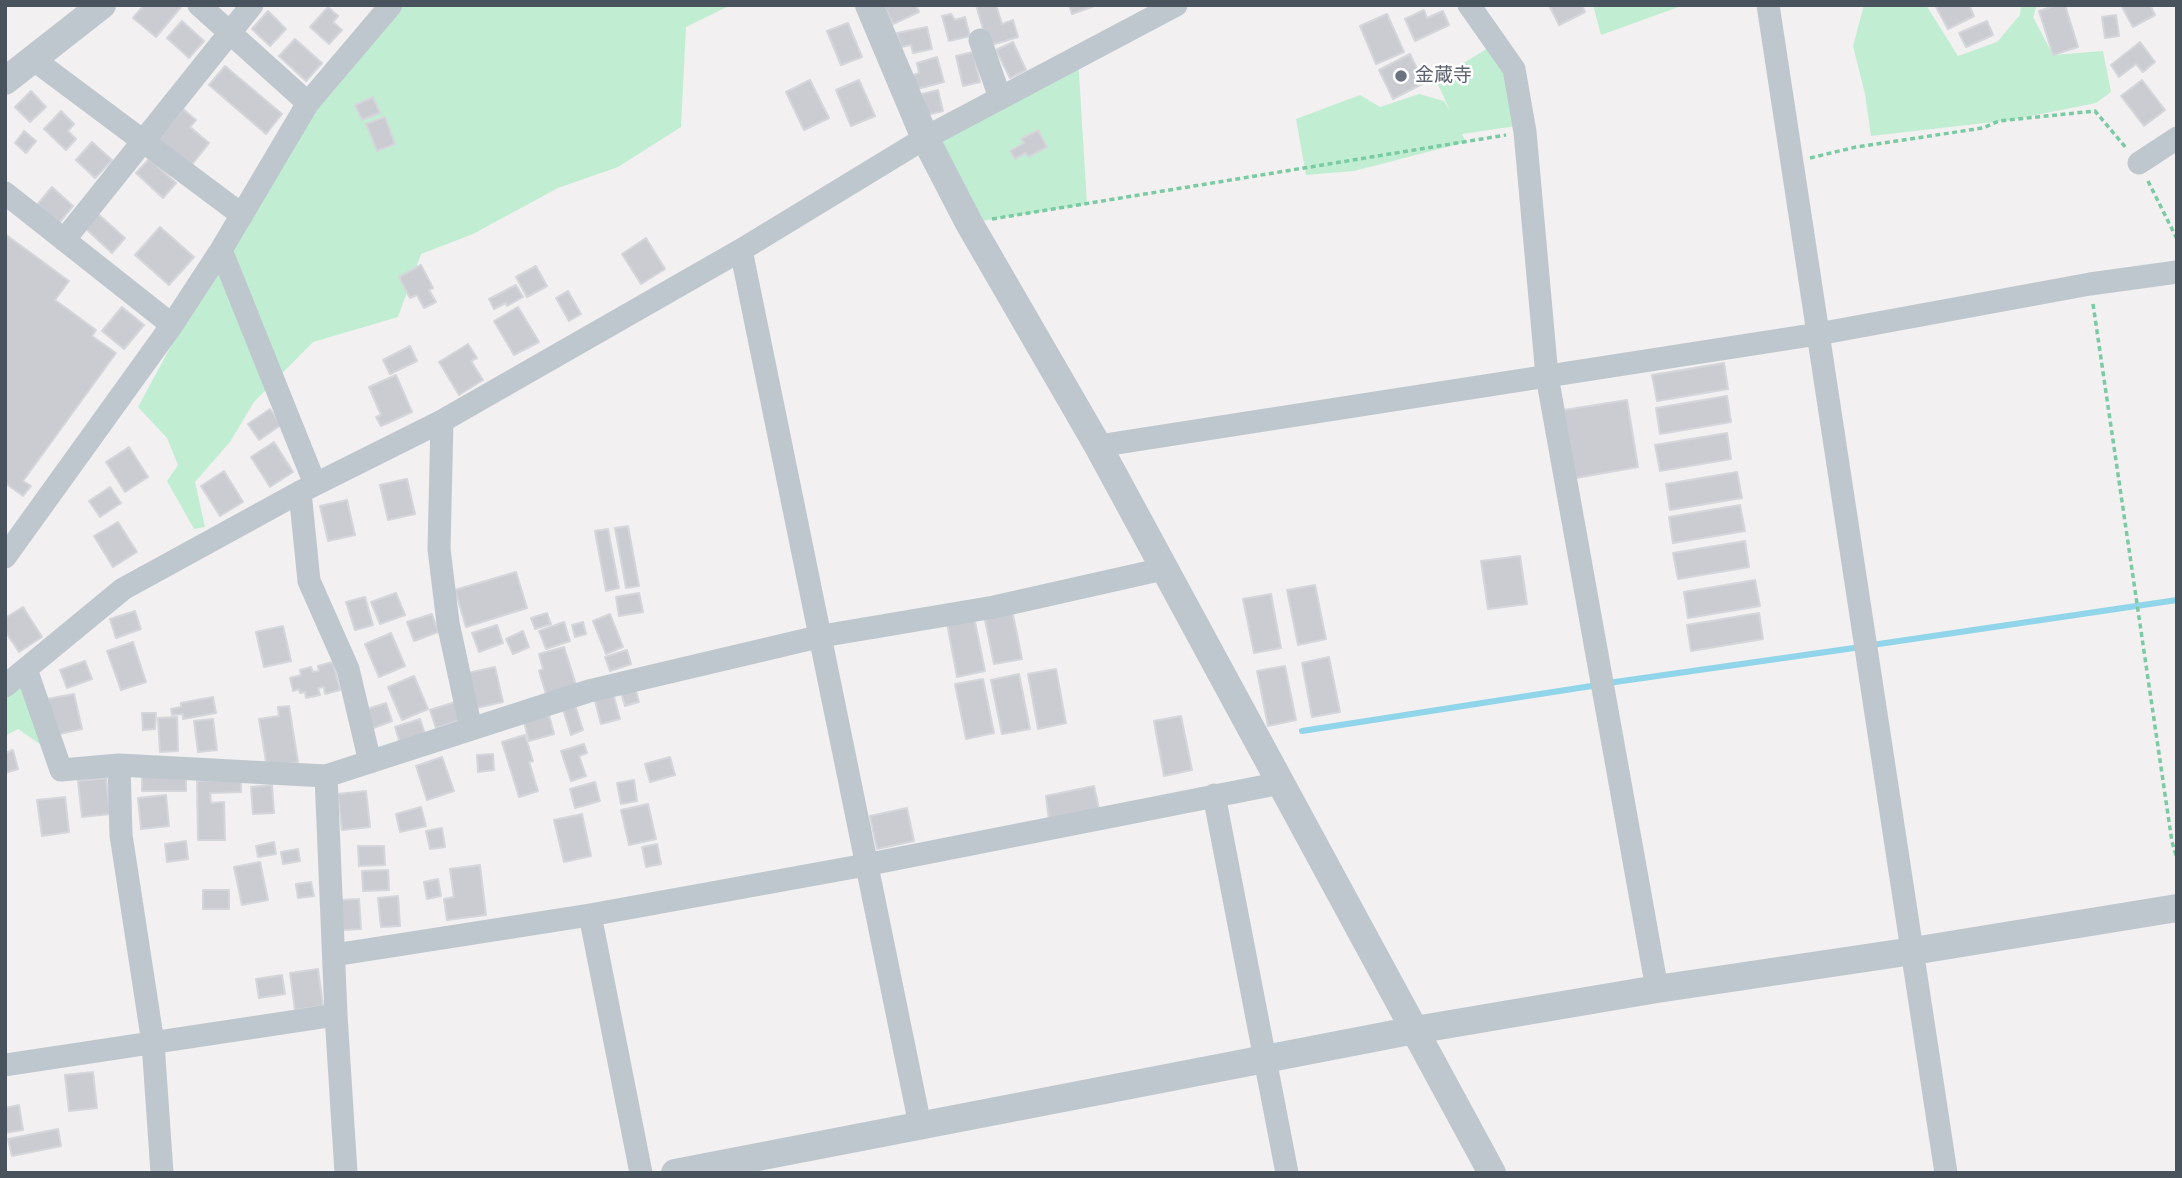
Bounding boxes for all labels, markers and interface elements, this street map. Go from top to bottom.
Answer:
place label: 金蔵寺 [1415,65,1472,87]
marker: 金蔵寺 [1393,68,1409,84]

